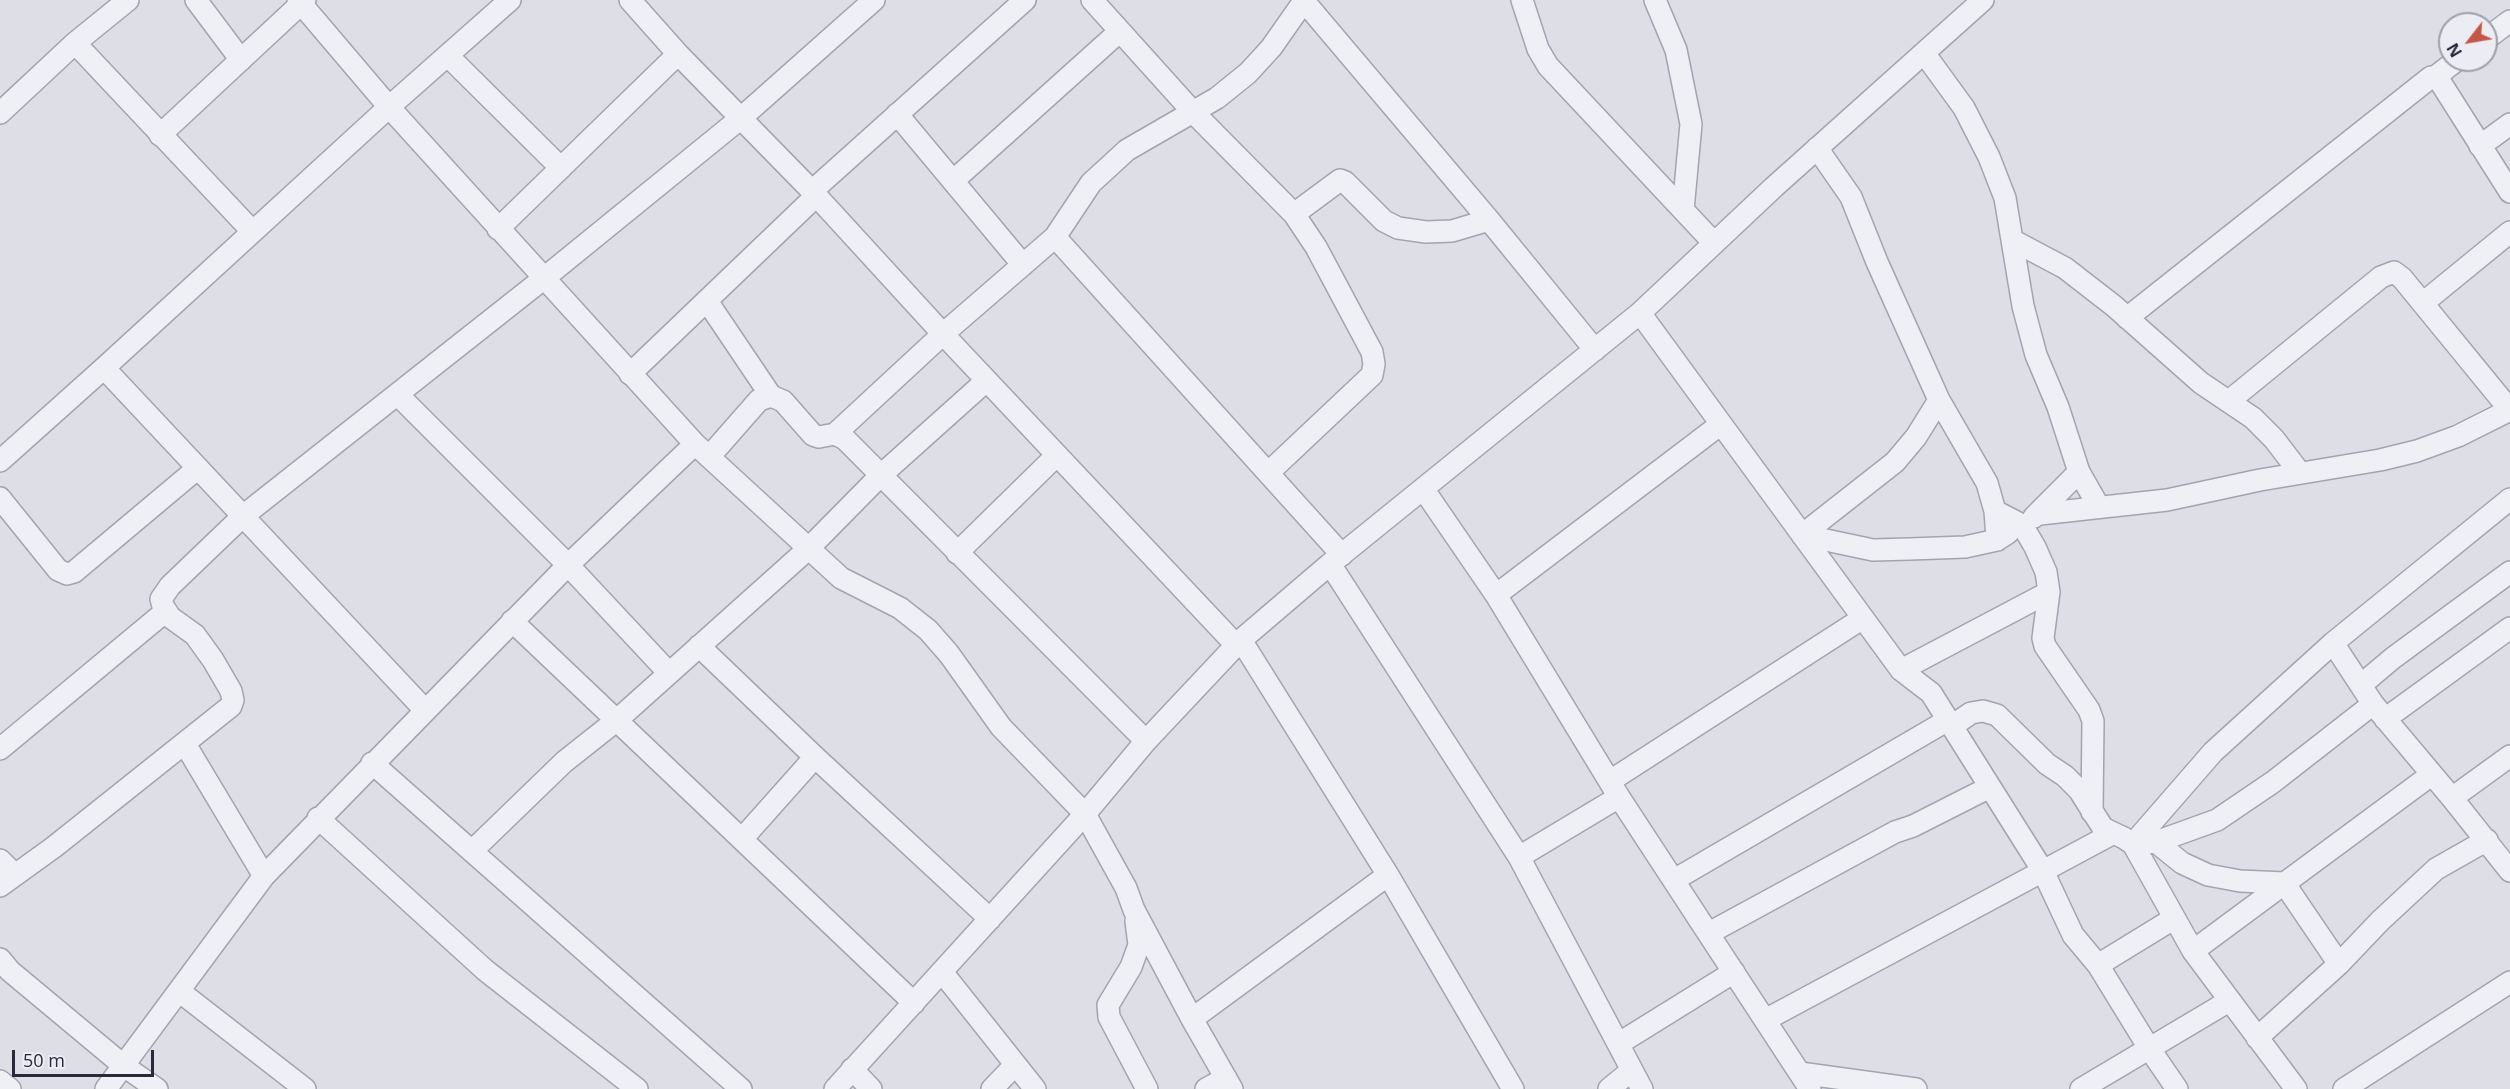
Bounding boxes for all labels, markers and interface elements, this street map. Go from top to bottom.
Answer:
north arrow [2438,12,2498,72]
text: N [2442,39,2467,61]
scale bar [15,1038,158,1076]
text: 50 m [23,1048,65,1072]

